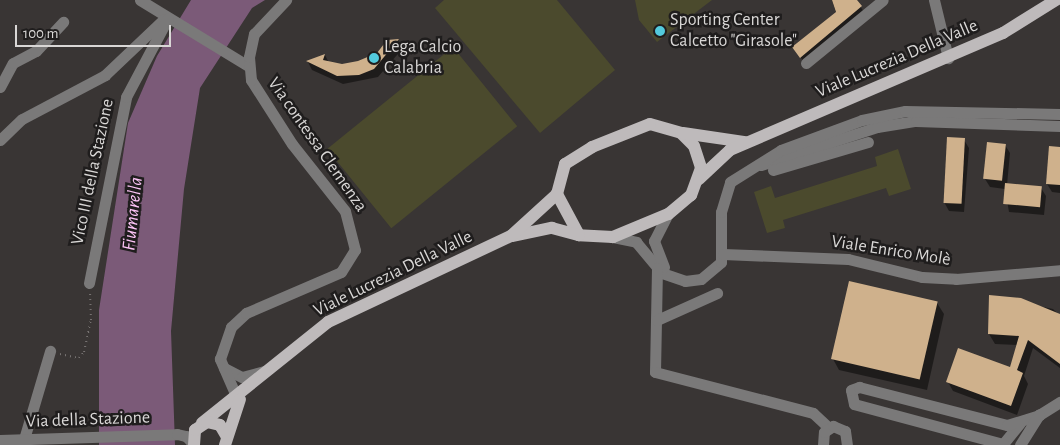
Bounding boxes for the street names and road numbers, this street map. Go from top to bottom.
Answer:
street label: Viale Lucrezia Della Valle [813,15,981,103]
street label: Via contessa Clemenza [263,74,371,216]
street label: Vico III della Stazione [67,97,119,247]
street label: Viale Lucrezia Della Valle [310,226,476,322]
street label: Viale Enrico Molè [830,231,952,271]
street label: Via della Stazione [26,407,150,433]

